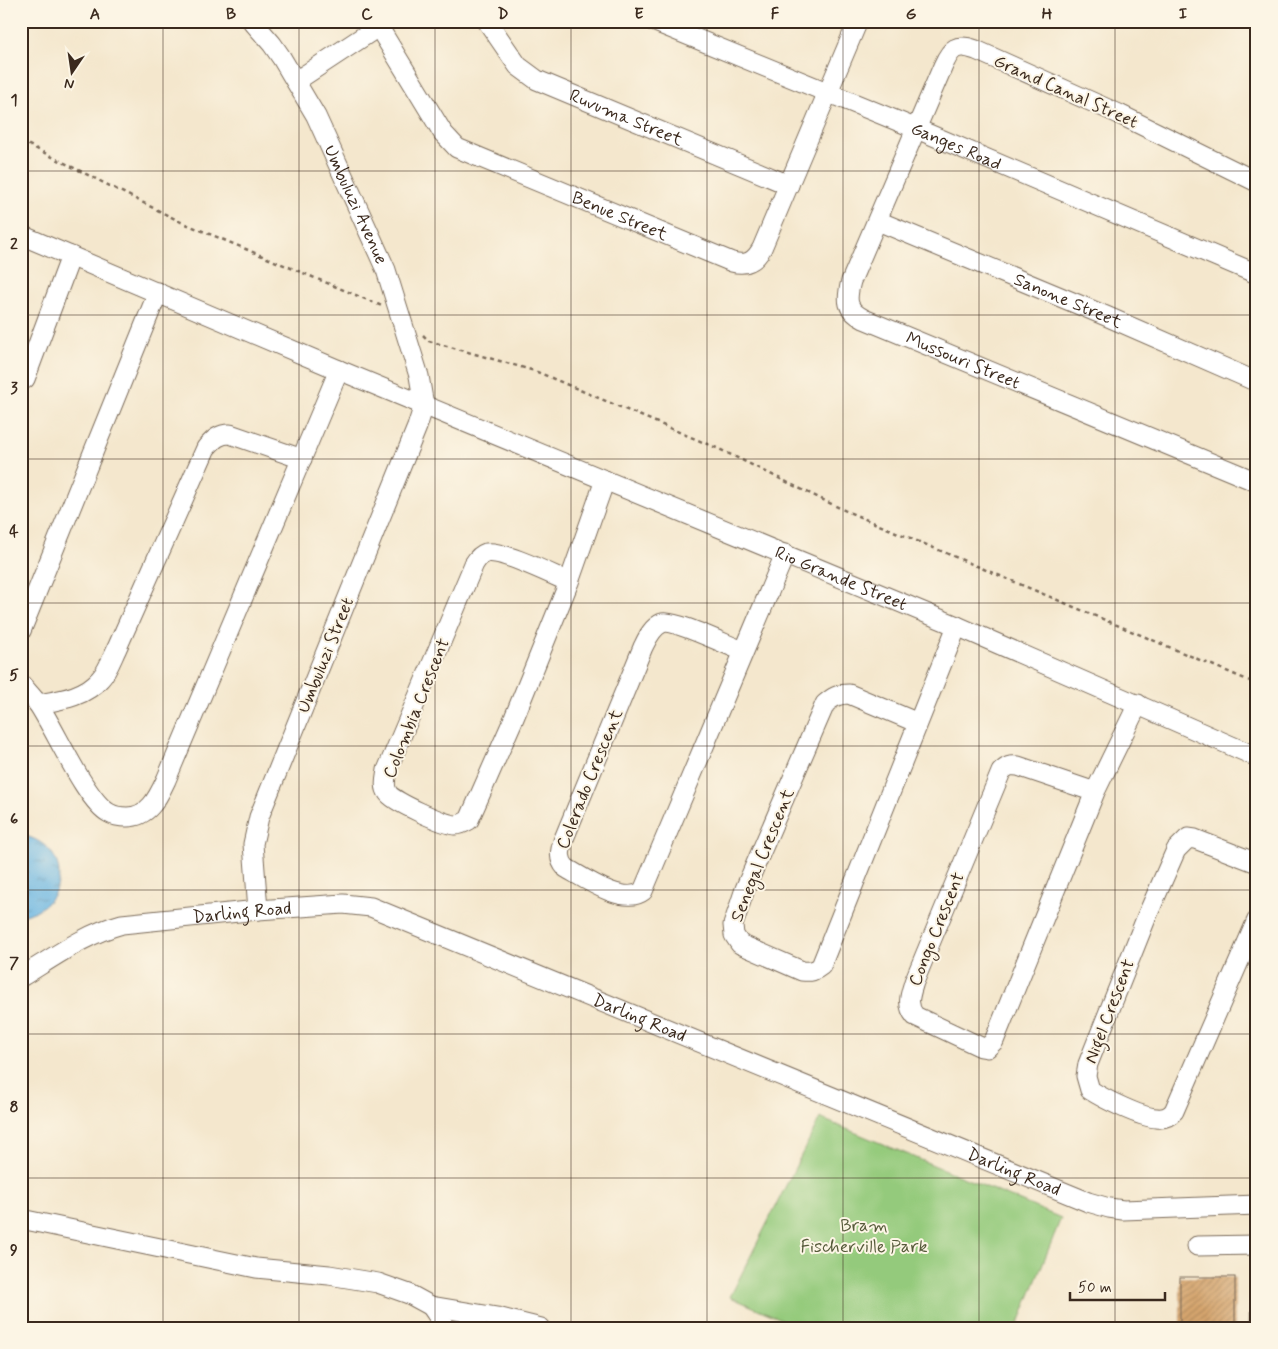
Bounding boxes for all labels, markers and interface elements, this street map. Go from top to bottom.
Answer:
text: A [90,4,100,25]
text: B [226,4,236,25]
text: C [361,4,373,25]
text: D [497,4,509,25]
text: E [634,4,644,25]
text: F [771,4,780,25]
text: G [906,4,917,25]
text: H [1042,4,1053,25]
text: I [1179,4,1188,25]
north arrow [48,48,98,98]
street label: Grand Canal Street [990,49,1142,135]
text: N [63,74,76,94]
street label: Ruvuma Street [566,84,687,153]
text: 1 [10,90,18,111]
street label: Ganges Road [907,117,1005,177]
street label: Umbuluzi Avenue [318,141,393,268]
street label: Benue Street [568,186,672,247]
text: 2 [10,234,18,255]
street label: Sanone Street [1010,268,1126,335]
street label: Mussouri Street [902,327,1024,396]
text: 3 [10,378,18,399]
text: 4 [9,521,19,542]
street label: Rio Grande Street [771,541,911,617]
street label: Umbuluzi Street [292,594,360,717]
street label: Colombia Crescent [378,635,456,782]
text: 5 [9,665,19,686]
street label: Colerado Crescent [551,705,629,853]
street label: Senegal Crescent [725,785,802,926]
text: 6 [10,809,18,830]
street label: Congo Crescent [903,869,972,990]
street label: Darling Road [191,897,292,930]
text: 7 [9,953,19,974]
street label: Nigel Crescent [1079,956,1143,1068]
street label: Darling Road [589,988,690,1048]
text: 8 [9,1097,19,1118]
street label: Darling Road [963,1143,1064,1202]
park label: Bram Fischerville Park [800,1214,928,1259]
text: 9 [10,1240,18,1261]
scale bar [1070,1269,1166,1301]
text: 50 m [1078,1278,1112,1298]

